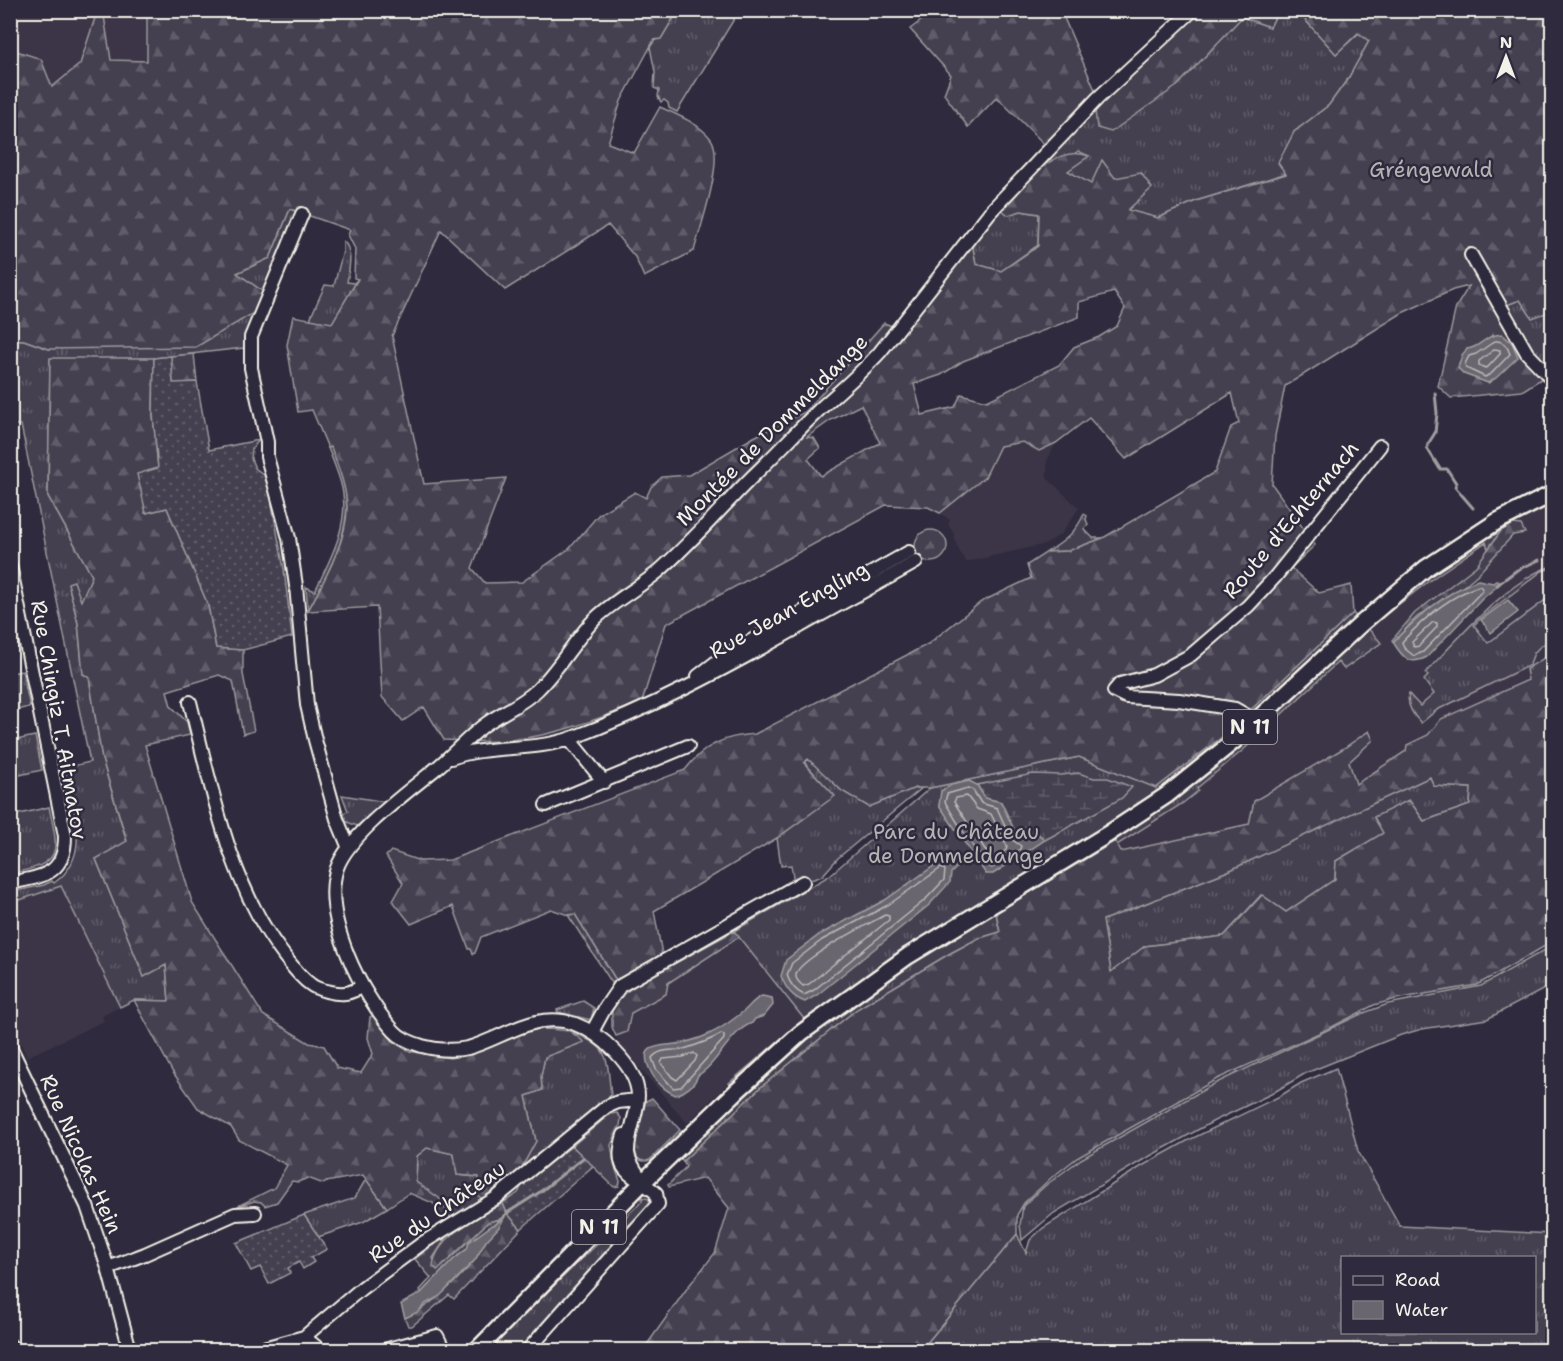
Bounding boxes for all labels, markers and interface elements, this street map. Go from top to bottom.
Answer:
north arrow [1476,27,1536,87]
text: N [1500,32,1512,53]
park label: Gréngewald [1369,156,1493,184]
street label: Montée de Dommeldange [670,328,874,532]
street label: Route d'Echternach [1217,435,1365,605]
street label: Rue Jean Engling [705,555,873,665]
street label: Rue Chingiz T. Aitmatov [24,598,94,842]
road number: N 11 [1223,710,1277,744]
park label: Parc du Château de Dommeldange [868,818,1044,870]
street label: Rue Nicolas Hein [33,1070,129,1238]
street label: Rue du Château [363,1154,511,1270]
road number: N 11 [572,1210,626,1244]
legend [1341,1256,1536,1334]
text: Road [1395,1268,1440,1292]
text: Water [1395,1298,1448,1322]

